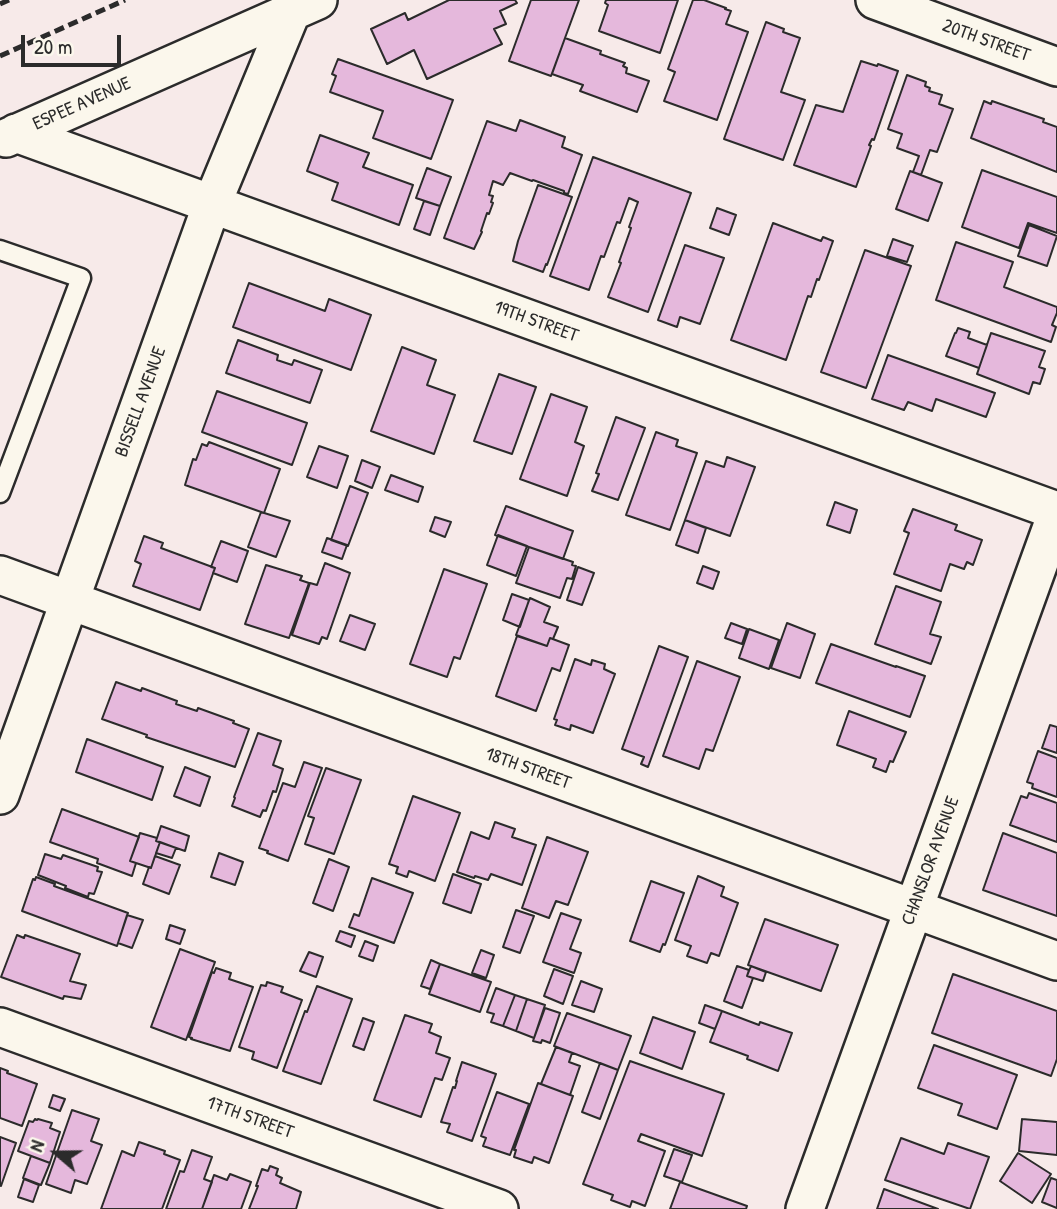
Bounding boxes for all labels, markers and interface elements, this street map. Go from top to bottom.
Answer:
street label: 20TH STREET [939,15,1033,67]
scale bar [24,21,124,65]
text: 20 m [34,32,72,61]
street label: ESPEE AVENUE [30,72,134,136]
street label: 19TH STREET [491,296,581,348]
street label: BISSELL AVENUE [110,344,172,460]
street label: 18TH STREET [482,743,574,795]
street label: CHANSLOR AVENUE [897,794,965,928]
street label: 17TH STREET [204,1092,296,1144]
north arrow [21,1118,91,1188]
text: N [22,1137,50,1155]

